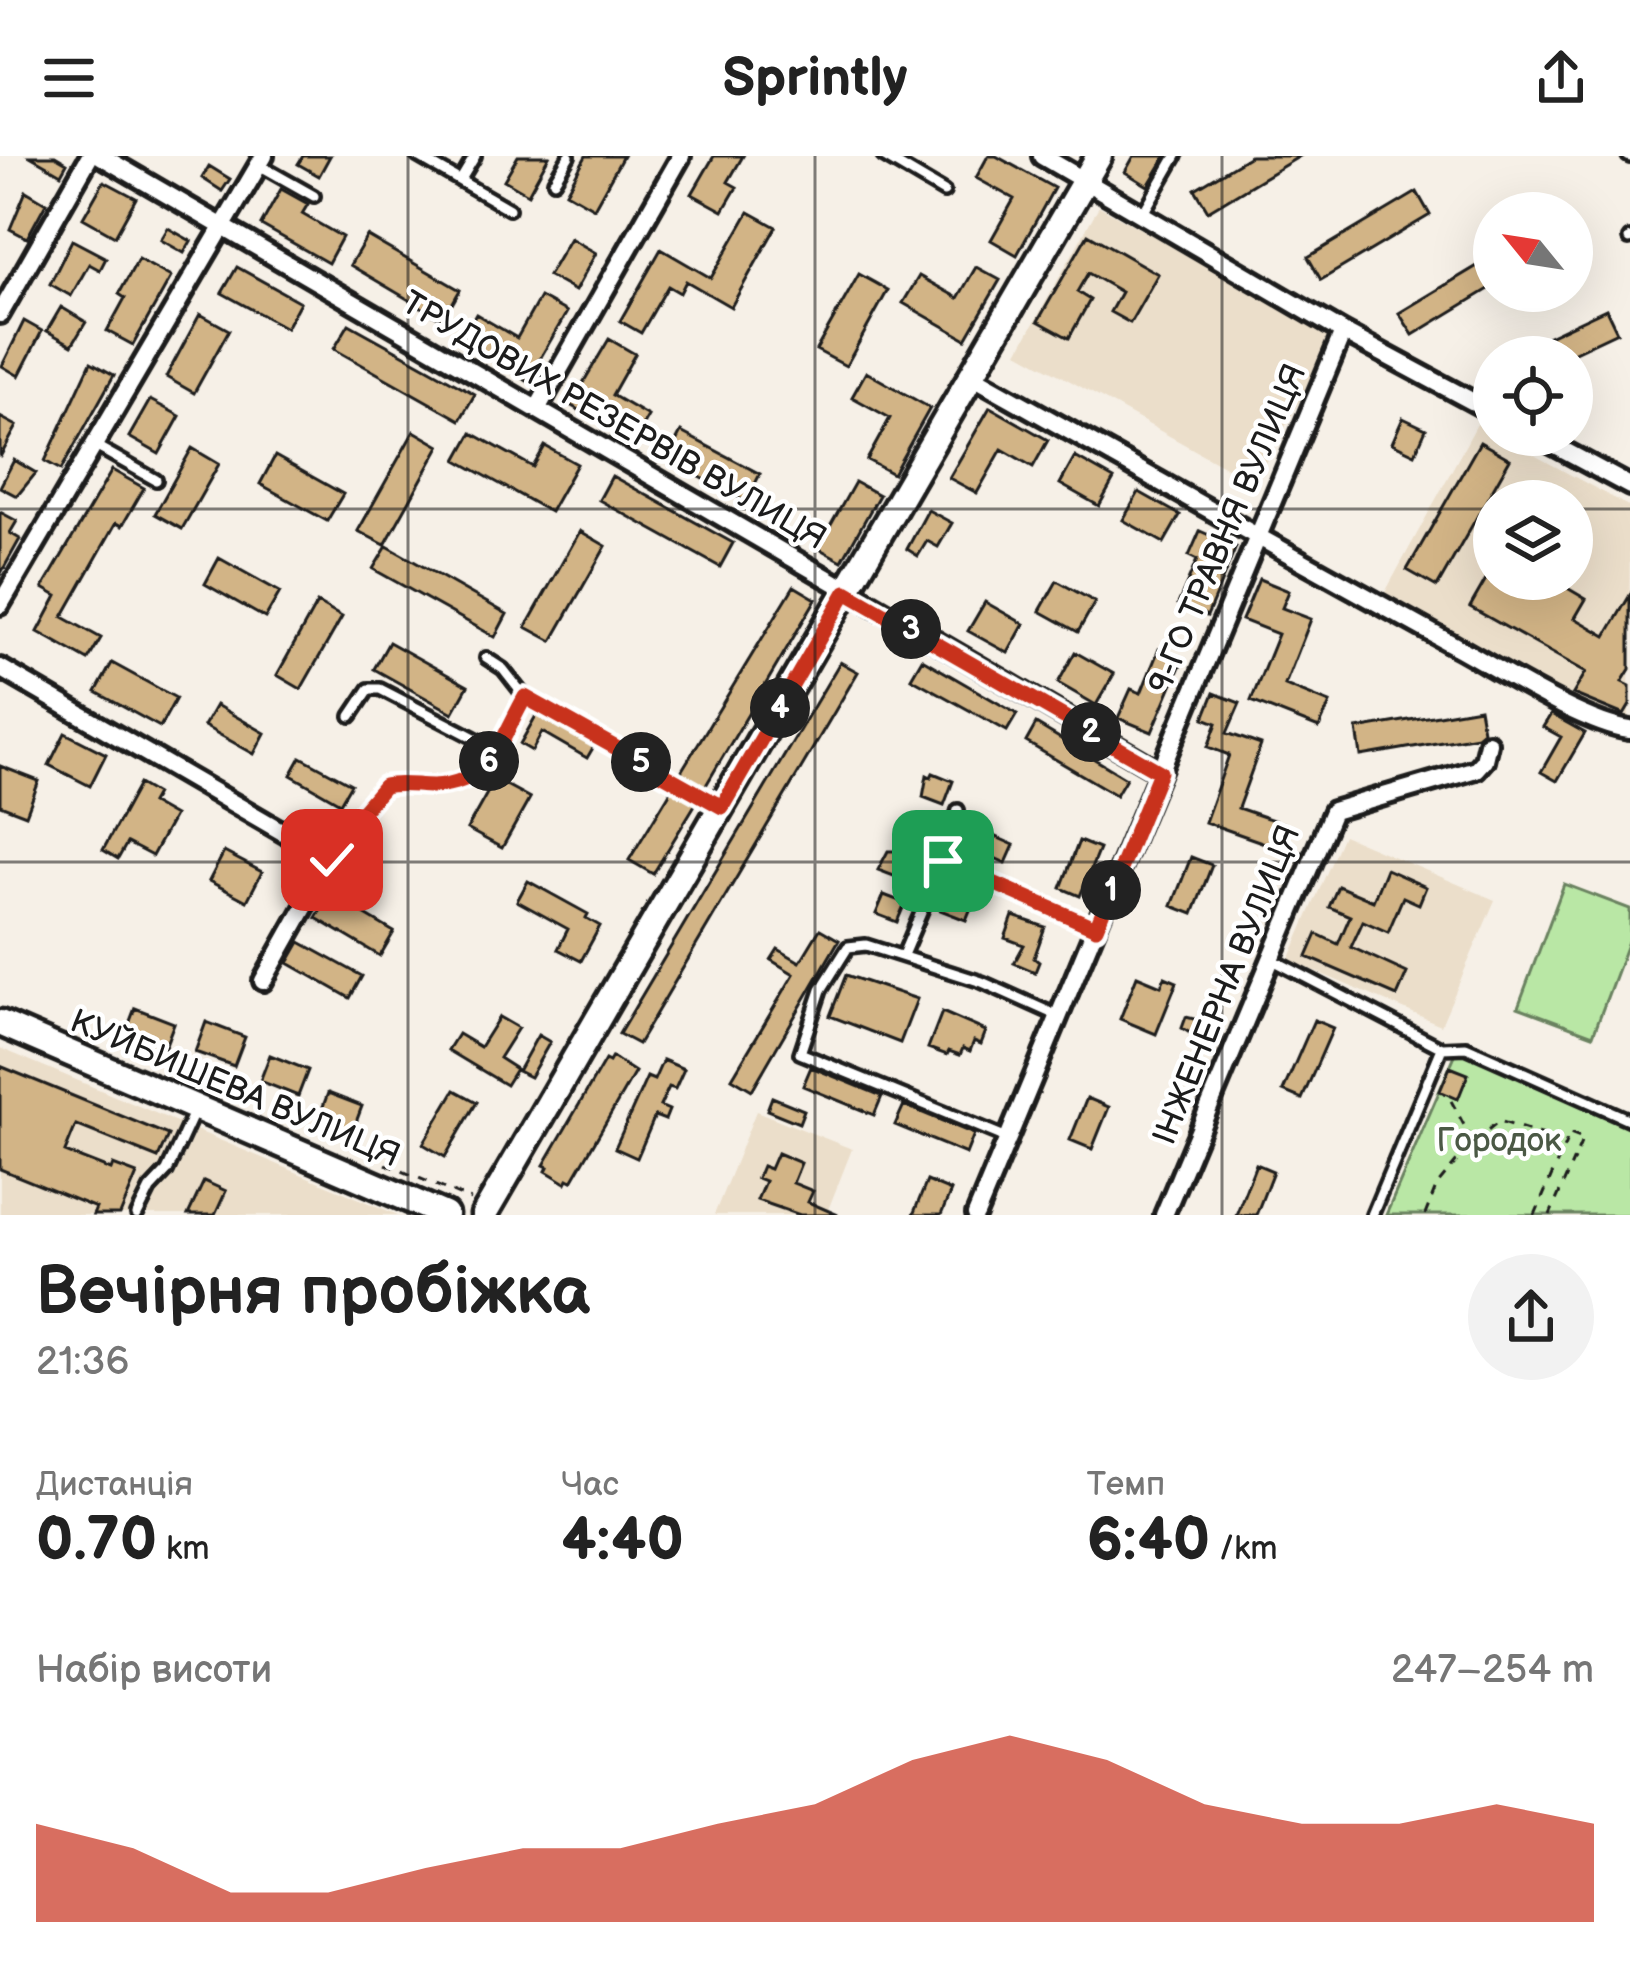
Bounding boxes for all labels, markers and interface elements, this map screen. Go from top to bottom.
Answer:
icon: menu [36,45,102,111]
icon: share [1528,45,1594,111]
text: Sprintly [722,46,908,111]
north arrow [1473,192,1593,312]
map controls [1473,192,1593,600]
street label: ТРУДОВИХ РЕЗЕРВІВ ВУЛИЦЯ [395,283,833,559]
button: locate [1473,336,1593,456]
street label: 9-ГО ТРАВНЯ ВУЛИЦЯ [1140,358,1316,700]
button: layers [1473,480,1593,600]
pin: 3 [881,599,941,659]
text: 3 [901,609,921,649]
pin: 4 [750,678,810,738]
text: 4 [770,688,790,728]
pin: 2 [1061,702,1121,762]
text: 2 [1081,712,1101,752]
pin: 6 [459,731,519,791]
pin: 5 [611,732,671,792]
text: 6 [479,741,499,781]
text: 5 [631,742,651,782]
pin [281,809,383,911]
pin [892,810,994,912]
street label: ІНЖЕНЕРНА ВУЛИЦЯ [1145,820,1309,1150]
icon: check [299,827,365,893]
icon: arrive [910,828,976,894]
pin: 1 [1081,860,1141,920]
text: 1 [1104,870,1118,910]
street label: КУЙБИШЕВА ВУЛИЦЯ [64,1001,406,1177]
park label: Городок [1436,1121,1562,1161]
text: Вечірня пробіжка [36,1254,590,1333]
button: share [1468,1254,1594,1380]
text: 21:36 [36,1339,129,1386]
text: Дистанція [36,1465,193,1505]
text: Час [561,1465,619,1505]
text: Темп [1087,1465,1165,1505]
text: 0.70 [36,1505,157,1577]
text: 4:40 [561,1505,684,1577]
text: 6:40 [1087,1505,1210,1577]
text: km [157,1529,209,1569]
text: /km [1210,1529,1277,1569]
text: Набір висоти [36,1647,272,1694]
text: 247–254 m [1391,1647,1594,1694]

